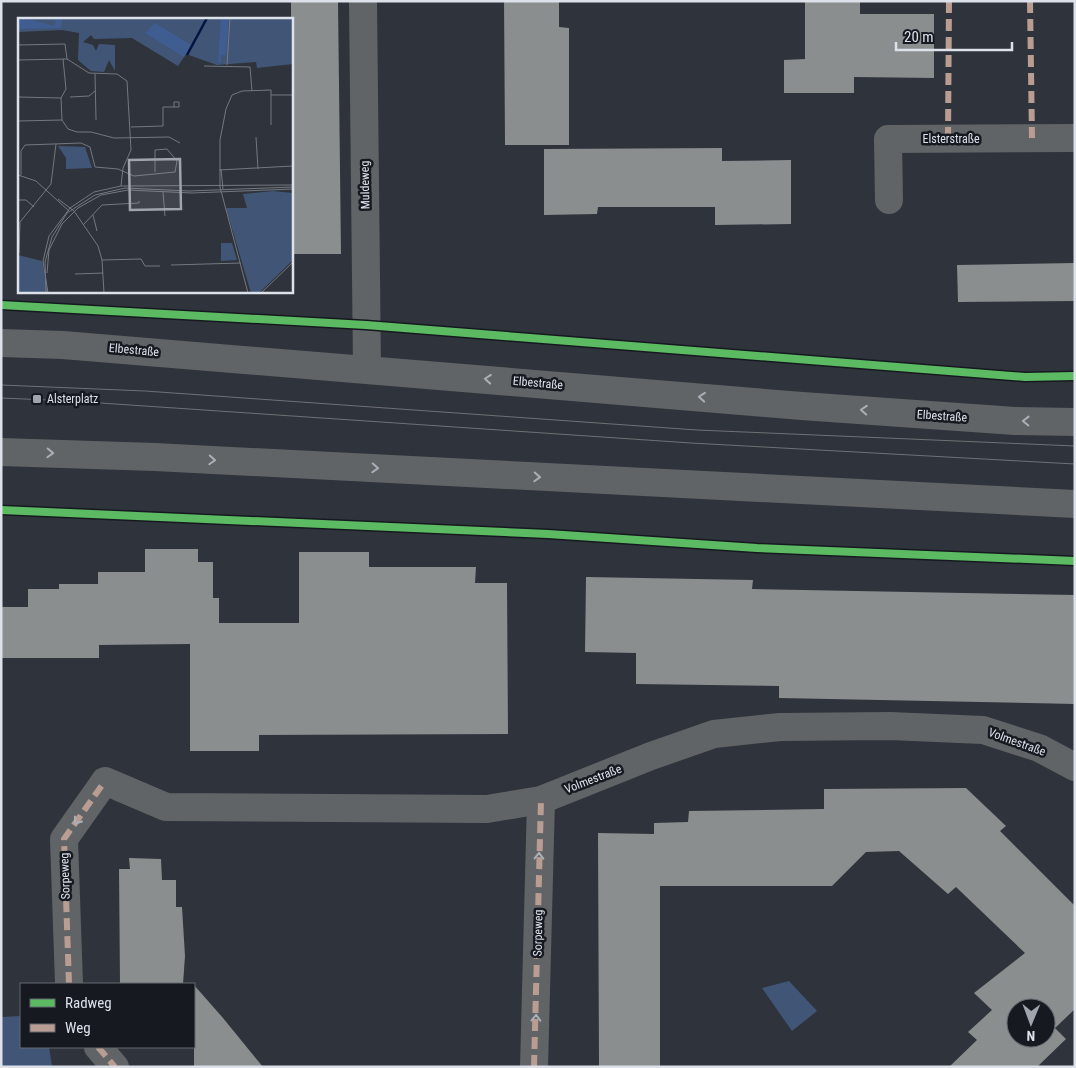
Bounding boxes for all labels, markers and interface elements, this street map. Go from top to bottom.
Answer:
inset map [18,18,292,292]
scale bar [896,20,1012,52]
text: 20 m [904,28,934,46]
street label: Elsterstraße [922,132,980,146]
street label: Muldeweg [358,161,372,209]
street label: Elbestraße [108,341,160,359]
one-way arrow [483,374,491,385]
street label: Elbestraße [512,374,564,392]
place label: Alsterplatz [47,392,98,406]
one-way arrow [698,392,706,403]
marker: Alsterplatz [31,393,43,405]
one-way arrow [860,405,868,416]
street label: Elbestraße [916,407,968,425]
one-way arrow [1022,416,1030,426]
one-way arrow [46,448,54,459]
one-way arrow [209,454,217,465]
one-way arrow [371,463,379,474]
one-way arrow [533,471,541,482]
street label: Volmestraße [986,725,1048,759]
street label: Volmestraße [562,762,624,796]
one-way arrow [74,815,83,825]
one-way arrow [534,851,545,859]
street label: Sorpeweg [57,852,73,900]
street label: Sorpeweg [531,909,545,957]
legend [20,983,195,1048]
text: Radweg [65,994,112,1012]
north arrow [1006,998,1056,1048]
one-way arrow [530,1014,541,1022]
text: Weg [65,1019,91,1037]
text: N [1026,1028,1035,1044]

